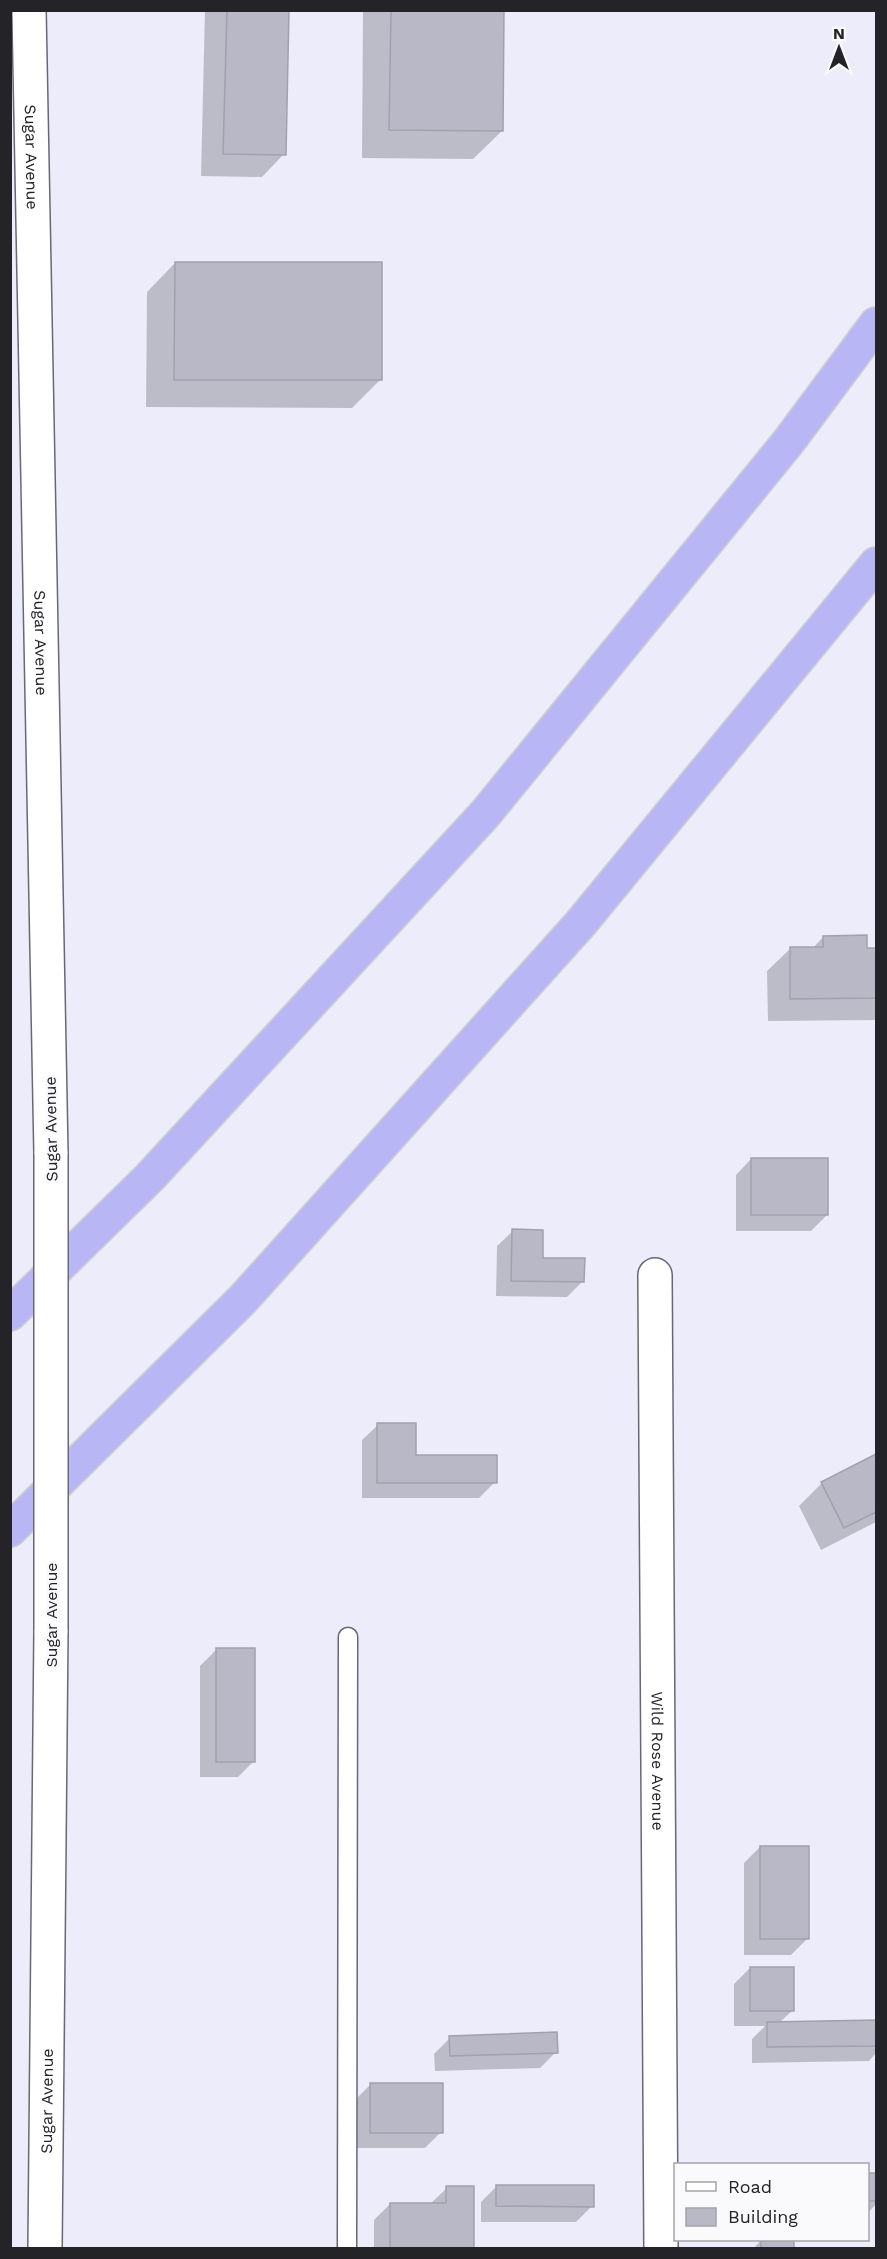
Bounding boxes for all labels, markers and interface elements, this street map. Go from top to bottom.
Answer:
north arrow [809,18,869,78]
text: N [833,24,845,43]
street label: Sugar Avenue [21,104,42,210]
street label: Sugar Avenue [31,590,52,696]
street label: Sugar Avenue [41,1076,61,1182]
street label: Sugar Avenue [42,1562,61,1668]
street label: Wild Rose Avenue [648,1691,668,1831]
street label: Sugar Avenue [36,2048,56,2154]
legend [674,2163,869,2241]
text: Road [728,2176,772,2197]
text: Building [728,2206,798,2227]

